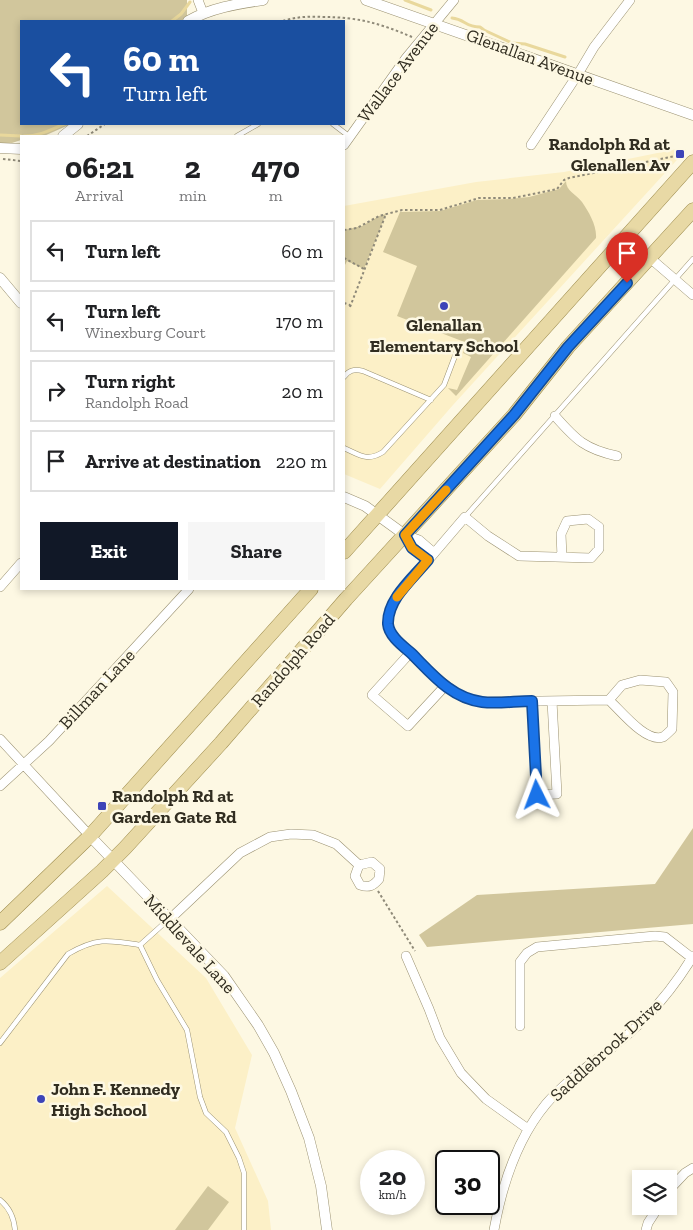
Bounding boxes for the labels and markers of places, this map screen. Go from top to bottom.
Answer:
place label: Randolph Rd at Glenallen Av [549,133,671,176]
marker: Randolph Rd at Glenallen Av [674,148,686,160]
pin [606,232,648,283]
marker: Glenallan Elementary School [438,300,450,312]
place label: Glenallan Elementary School [369,314,519,357]
place label: Randolph Rd at Garden Gate Rd [112,785,237,828]
marker: Randolph Rd at Garden Gate Rd [96,800,108,812]
place label: John F. Kennedy High School [51,1078,181,1121]
marker: John F. Kennedy High School [35,1093,47,1105]

